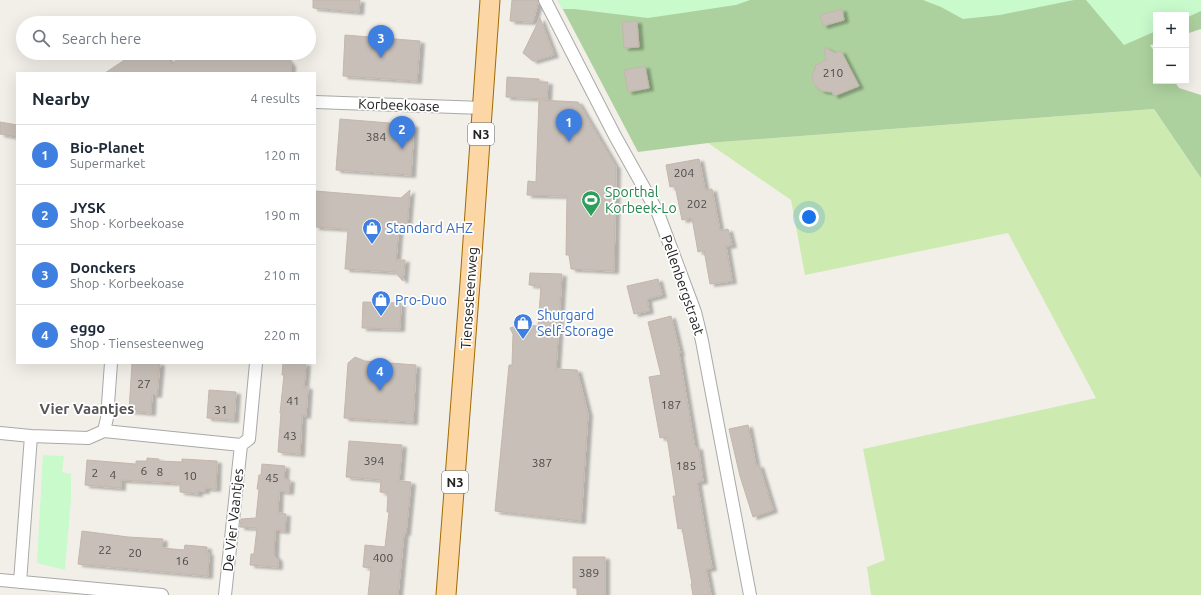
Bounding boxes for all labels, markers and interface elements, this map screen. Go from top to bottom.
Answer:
map controls [1153,12,1189,84]
button: + [1153,12,1189,48]
search box [16,16,316,60]
pin: 3 [368,25,394,58]
icon: search [30,27,52,49]
text: Search here [62,30,141,47]
button: − [1153,48,1189,84]
house number: 210 [823,66,843,79]
text: Nearby [32,89,90,108]
text: 4 results [250,91,300,105]
street label: Korbeekoase [358,96,440,114]
pin: 1 [556,109,582,142]
pin: 2 [389,116,415,149]
road number: N3 [468,123,494,145]
house number: 384 [366,130,386,143]
text: Bio-Planet [70,139,144,156]
text: 1 [41,148,49,162]
text: 120 m [264,148,300,162]
text: Supermarket [70,156,145,170]
house number: 204 [674,166,694,179]
place label: Sporthal Korbeek-Lo [605,184,677,216]
sports icon: Sporthal Korbeek-Lo [580,189,602,217]
house number: 202 [687,197,707,210]
text: JYSK [70,199,106,216]
your location [799,207,819,227]
text: 2 [41,208,49,222]
text: 190 m [264,208,300,222]
text: Shop · Korbeekoase [70,216,184,230]
shop icon: Standard AHZ [361,217,383,245]
place label: Standard AHZ [386,220,473,236]
street label: Pellenbergstraat [658,233,708,338]
street label: Tiensesteenweg [457,246,481,350]
text: Donckers [70,259,136,276]
text: 3 [41,268,49,282]
text: 210 m [264,268,300,282]
text: Shop · Korbeekoase [70,276,184,290]
shop icon: Pro-Duo [370,289,392,317]
place label: Pro-Duo [395,292,447,308]
place label: Shurgard Self-Storage [537,307,614,339]
shop icon: Shurgard Self-Storage [512,312,534,340]
text: eggo [70,319,105,336]
text: 4 [41,328,49,342]
text: 220 m [264,328,300,342]
text: Shop · Tiensesteenweg [70,336,204,350]
pin: 4 [367,358,393,391]
house number: 27 [137,377,151,390]
house number: 41 [286,394,300,407]
house number: 187 [661,398,681,411]
district label: Vier Vaantjes [40,400,134,417]
house number: 31 [214,403,228,416]
house number: 43 [283,429,297,442]
house number: 394 [364,454,384,467]
house number: 387 [532,456,552,469]
house number: 185 [676,459,696,472]
house number: 6 [141,464,148,477]
house number: 8 [157,465,164,478]
house number: 2 [92,466,98,479]
house number: 4 [110,468,117,481]
street label: De Vier Vaantjes [220,468,246,572]
house number: 10 [183,469,197,482]
house number: 45 [265,471,279,484]
road number: N3 [442,471,468,493]
house number: 22 [98,543,112,556]
house number: 20 [128,546,142,559]
house number: 400 [373,551,393,564]
house number: 16 [175,554,189,567]
house number: 389 [579,566,599,579]

